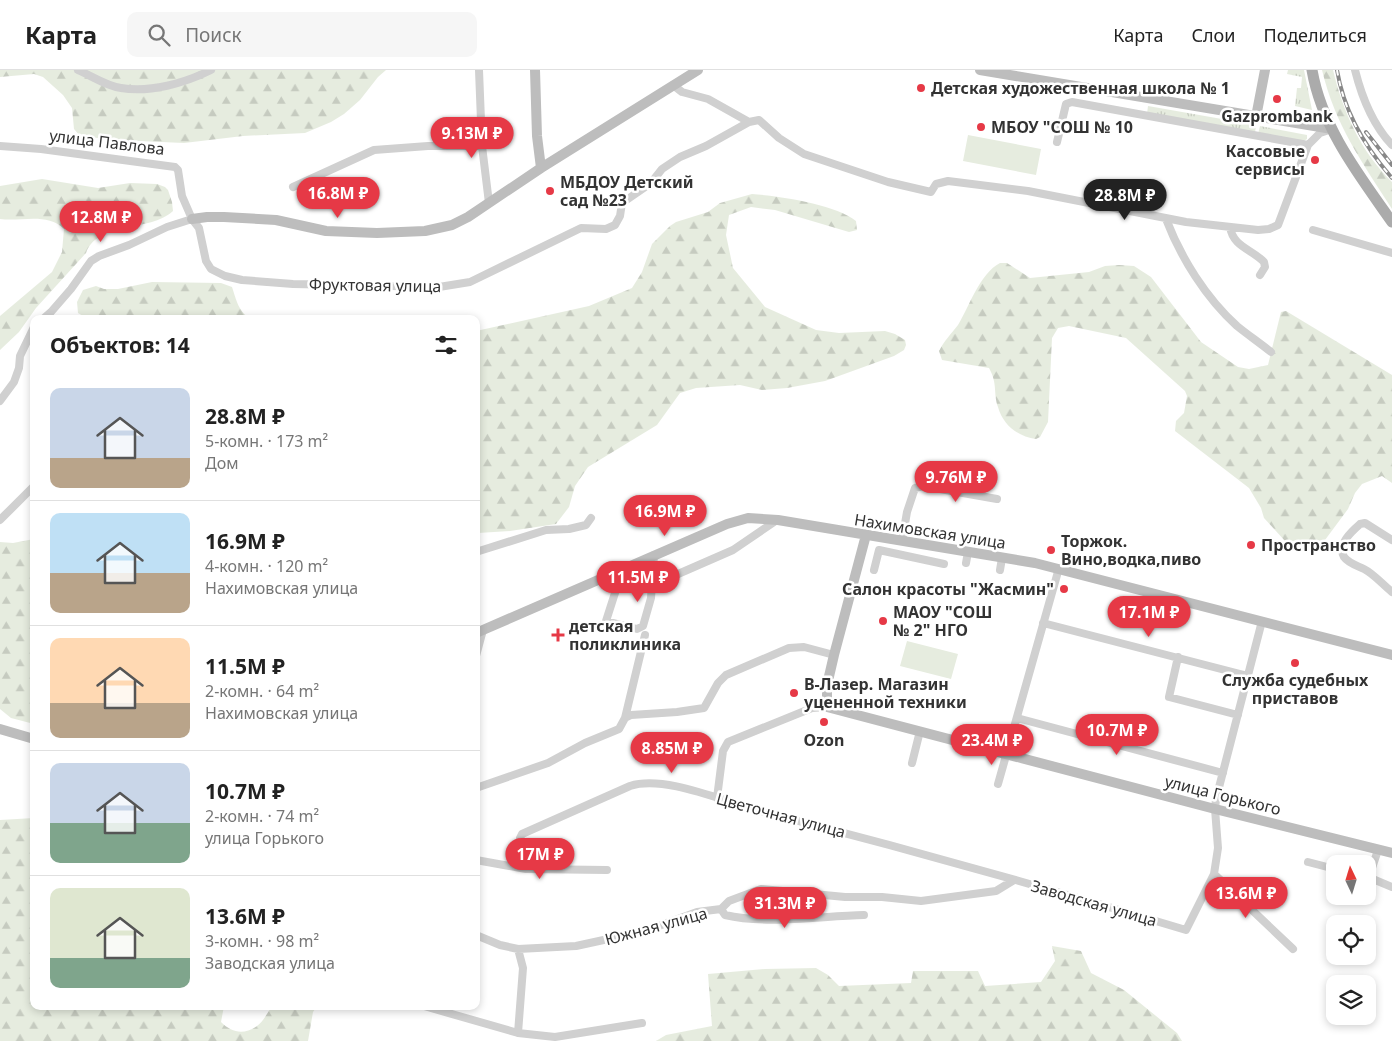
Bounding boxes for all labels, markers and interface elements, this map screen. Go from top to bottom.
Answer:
search box [127,12,477,57]
text: Карта [25,18,97,51]
icon: search [145,21,173,49]
text: Поиск [185,22,242,48]
text: Карта [1113,23,1163,47]
text: Слои [1191,23,1235,47]
text: Поделиться [1263,23,1367,47]
place label: Детская художественная школа № 1 [931,77,1230,99]
marker: Детская художественная школа № 1 [915,82,927,94]
marker: Gazprombank [1271,93,1283,105]
place label: Gazprombank [1221,105,1333,127]
pin: 9.13M ₽ [426,116,518,159]
place label: МБОУ "СОШ № 10 [991,116,1133,138]
marker: МБОУ "СОШ № 10 [975,121,987,133]
text: 9.13M ₽ [442,122,502,144]
street label: улица Павлова [48,124,166,160]
place label: Кассовые сервисы [1226,140,1305,180]
marker: Кассовые сервисы [1309,154,1321,166]
place label: МБДОУ Детский сад №23 [560,171,694,211]
pin: 16.8M ₽ [292,176,384,219]
pin: 28.8M ₽ [1079,178,1171,221]
text: 16.8M ₽ [308,182,368,204]
text: 28.8M ₽ [1095,184,1155,206]
marker: МБДОУ Детский сад №23 [544,185,556,197]
pin: 12.8M ₽ [55,200,147,243]
text: 12.8M ₽ [71,206,131,228]
street label: Фруктовая улица [309,273,441,297]
text: Объектов: 14 [50,331,190,359]
icon: filters [432,331,460,359]
text: 28.8M ₽ [205,402,285,430]
icon: home [90,408,150,468]
text: 5-комн. · 173 m² [205,430,328,452]
text: Дом [205,452,238,474]
pin: 9.76M ₽ [910,460,1002,503]
text: 9.76M ₽ [926,466,986,488]
pin: 16.9M ₽ [619,494,711,537]
text: 16.9M ₽ [635,500,695,522]
street label: Нахимовская улица [853,508,1007,554]
text: 16.9M ₽ [205,527,285,555]
place label: Торжок. Вино,водка,пиво [1061,530,1201,570]
icon: home [90,533,150,593]
place label: Пространство [1261,534,1376,556]
marker: Пространство [1245,539,1257,551]
marker: Торжок. Вино,водка,пиво [1045,544,1057,556]
text: 4-комн. · 120 m² [205,555,328,577]
pin: 11.5M ₽ [592,560,684,603]
text: 11.5M ₽ [608,566,668,588]
text: Нахимовская улица [205,577,358,599]
place label: Салон красоты "Жасмин" [842,578,1054,600]
marker: Салон красоты "Жасмин" [1058,583,1070,595]
pin: 17.1M ₽ [1103,596,1195,638]
place label: МАОУ "СОШ № 2" НГО [893,601,992,641]
text: 17.1M ₽ [1119,601,1179,623]
place label: детская поликлиника [569,615,681,655]
marker: МАОУ "СОШ № 2" НГО [877,615,889,627]
marker: детская поликлиника [551,628,565,642]
text: 11.5M ₽ [205,652,285,680]
marker: Служба судебных приставов [1289,657,1301,669]
icon: home [90,658,150,718]
place label: Служба судебных приставов [1222,669,1369,709]
place label: В-Лазер. Магазин уцененной техники [803,673,967,713]
text: 2-комн. · 64 m² [205,680,319,702]
marker: В-Лазер. Магазин уцененной техники [788,687,800,699]
text: Нахимовская улица [205,702,358,724]
pin: 10.7M ₽ [1071,714,1163,756]
marker: Ozon [818,716,830,728]
text: 10.7M ₽ [1087,719,1147,741]
pin: 23.4M ₽ [946,724,1038,766]
place label: Ozon [804,729,844,751]
text: 23.4M ₽ [962,729,1022,751]
pin: 8.85M ₽ [626,732,718,774]
text: 8.85M ₽ [642,737,702,759]
street label: улица Горького [1163,770,1283,820]
text: 10.7M ₽ [205,777,285,805]
icon: home [90,783,150,843]
street label: Цветочная улица [714,787,848,843]
text: 2-комн. · 74 m² [205,805,319,827]
text: улица Горького [205,827,324,849]
pin: 17M ₽ [505,838,575,880]
text: 17M ₽ [516,843,564,865]
north arrow [1326,855,1376,905]
map controls [1326,855,1376,1025]
street label: Заводская улица [1029,875,1159,931]
pin: 13.6M ₽ [1200,876,1292,919]
text: 13.6M ₽ [1216,882,1276,904]
pin: 31.3M ₽ [739,886,831,929]
text: 31.3M ₽ [755,892,815,914]
text: 13.6M ₽ [205,902,285,930]
street label: Южная улица [602,902,710,950]
icon: home [90,908,150,968]
button: locate [1326,915,1376,965]
text: 3-комн. · 98 m² [205,930,319,952]
text: Заводская улица [205,952,335,974]
button: layers [1326,975,1376,1025]

